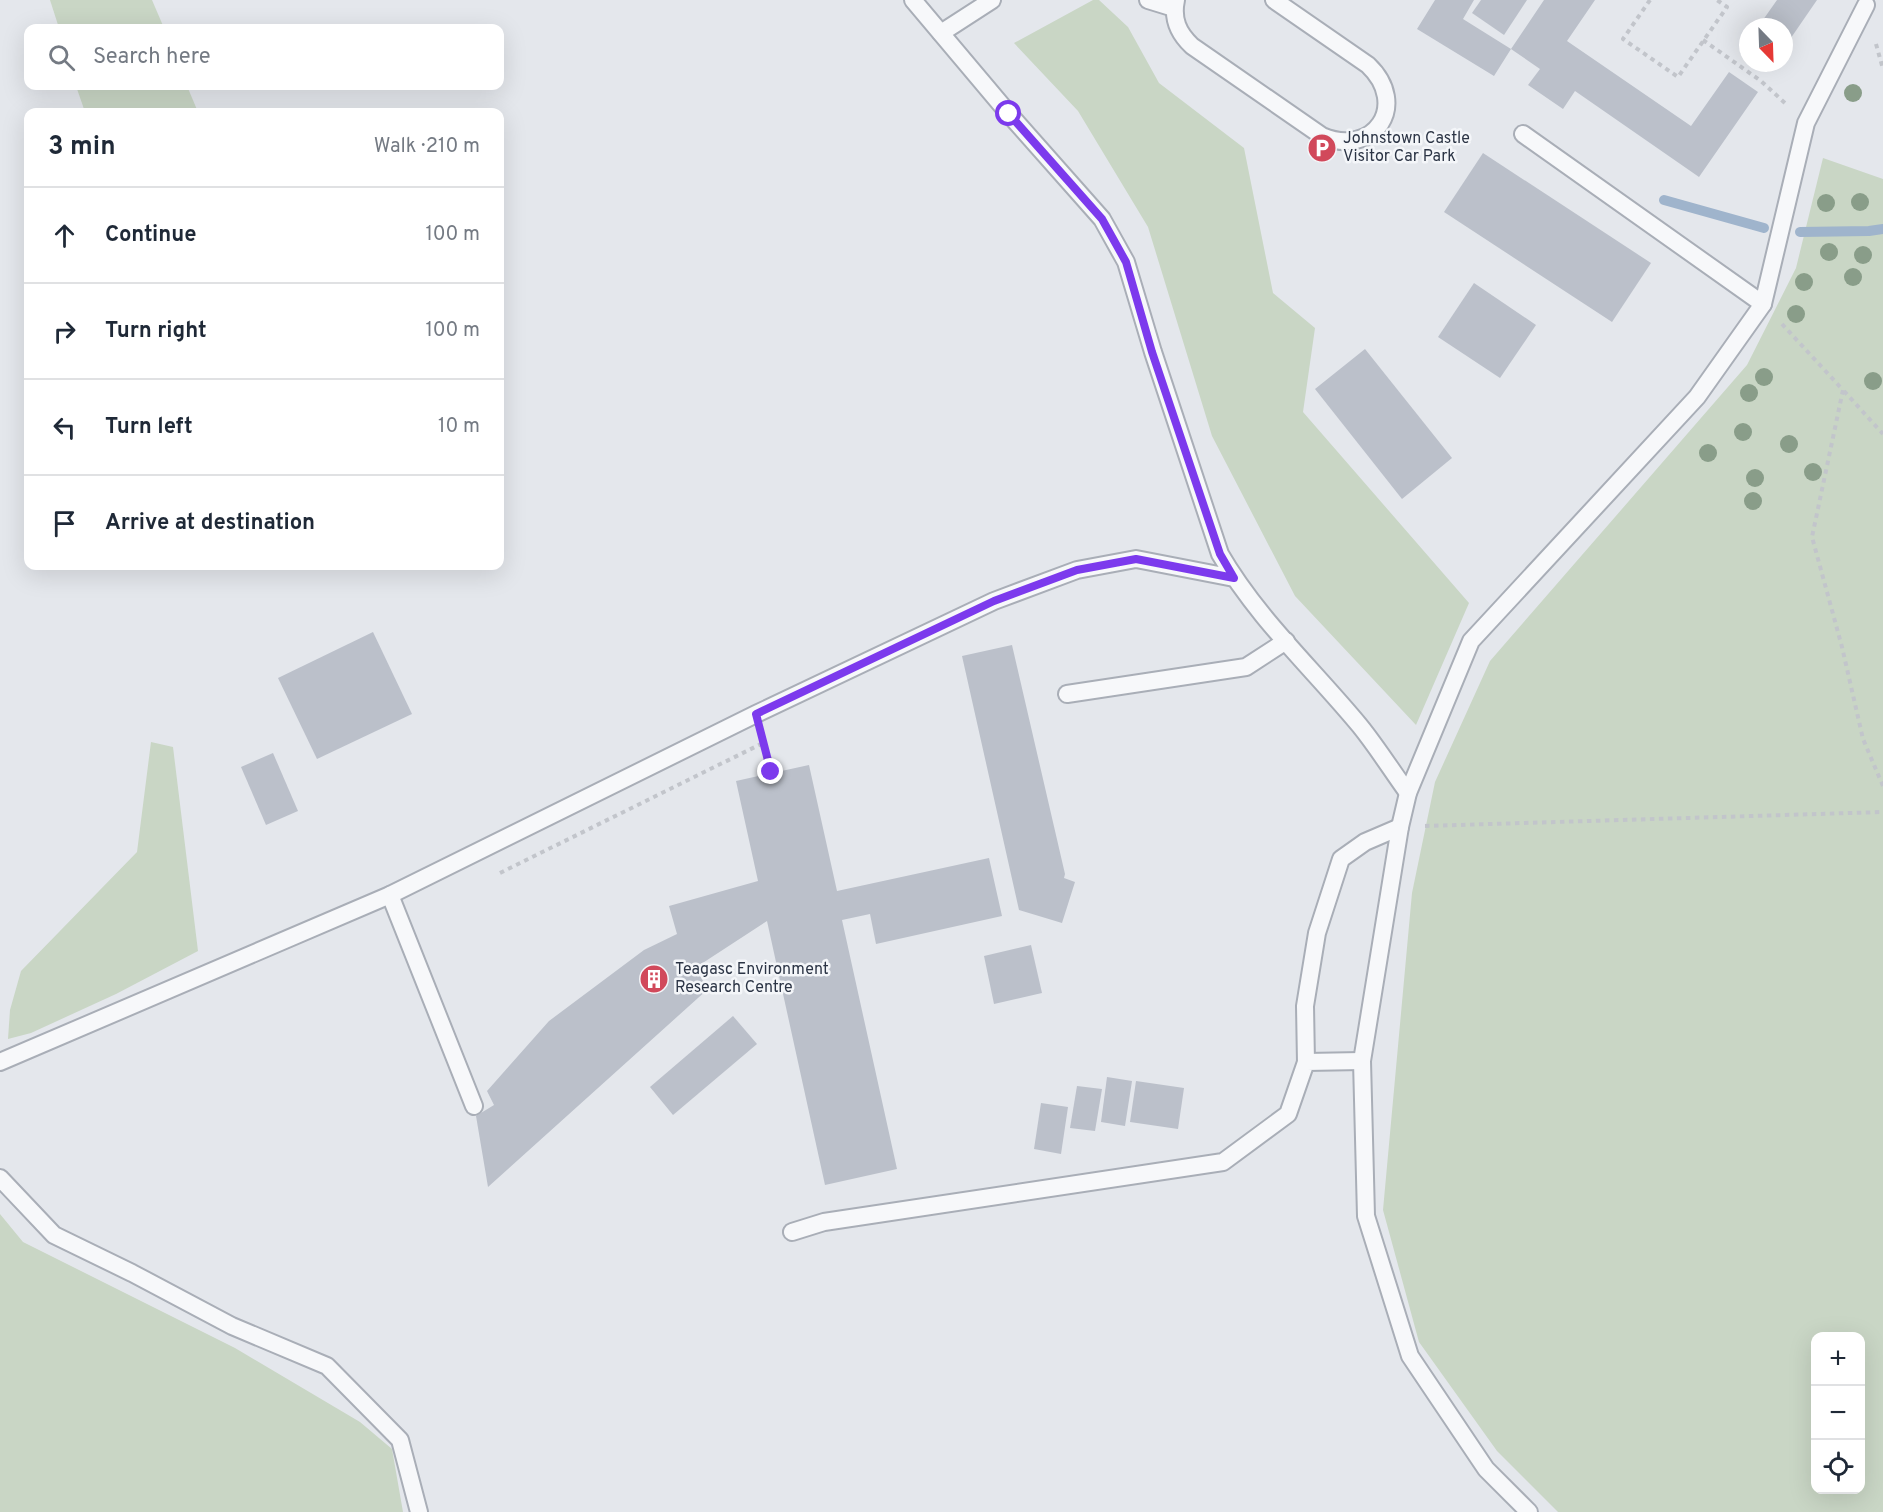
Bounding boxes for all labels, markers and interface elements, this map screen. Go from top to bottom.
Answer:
north arrow [1739,18,1793,72]
search box [24,24,504,90]
icon: search [45,41,78,74]
text: Search here [93,44,211,71]
route start [995,100,1021,126]
place label: Johnstown Castle Visitor Car Park [1343,129,1470,167]
text: 3 min [48,131,116,164]
parking icon: Johnstown Castle Visitor Car Park [1306,132,1338,164]
text: Walk · 210 m [374,134,480,160]
icon: ahead [48,219,81,252]
text: Continue [105,222,196,249]
text: 100 m [425,222,480,248]
icon: right [48,315,81,348]
text: Turn right [105,318,207,345]
text: 100 m [425,318,480,344]
icon: left [48,411,81,444]
text: Turn left [105,414,193,441]
text: 10 m [438,414,480,440]
icon: arrive [48,507,81,540]
text: Arrive at destination [105,510,315,537]
route end [757,758,783,784]
place label: Teagasc Environment Research Centre [675,960,829,998]
building icon: Teagasc Environment Research Centre [638,963,670,995]
map controls [1811,1332,1865,1494]
button: + [1811,1332,1865,1386]
button: − [1811,1386,1865,1440]
button: locate [1811,1440,1865,1494]

